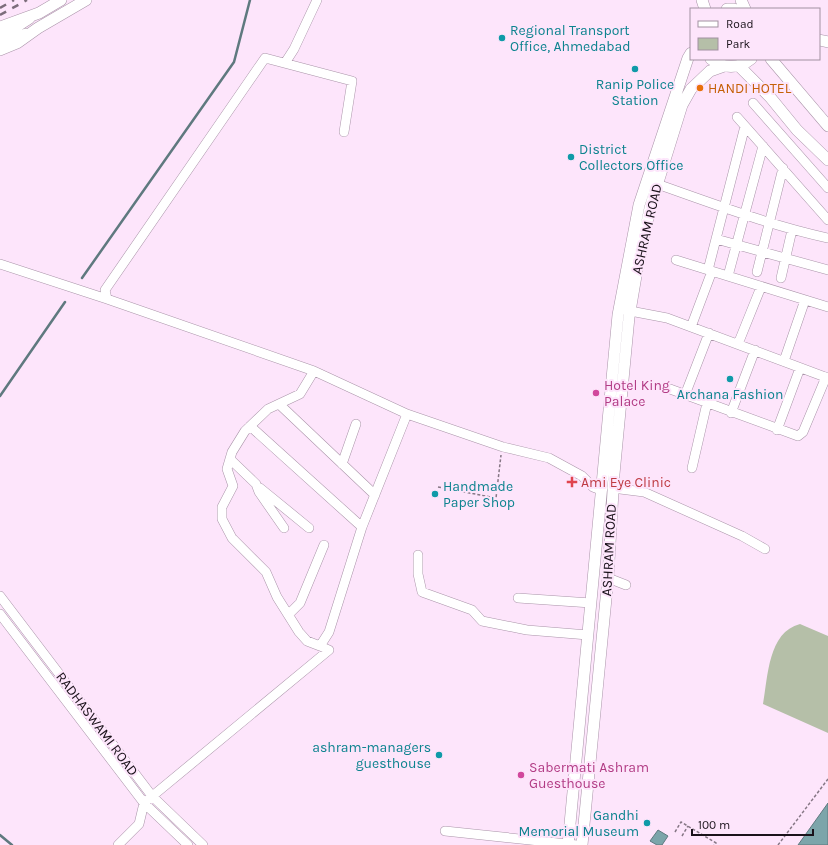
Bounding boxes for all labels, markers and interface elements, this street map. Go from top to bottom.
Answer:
legend [690,8,820,60]
text: Road [726,17,754,31]
place label: Regional Transport Office, Ahmedabad [510,22,631,55]
marker: Regional Transport Office, Ahmedabad [497,33,507,43]
text: Park [726,37,751,51]
marker: Ranip Police Station [630,64,640,74]
place label: Ranip Police Station [596,76,674,109]
place label: HANDI HOTEL [708,80,792,97]
marker: HANDI HOTEL [695,83,705,93]
place label: District Collectors Office [579,141,683,174]
marker: District Collectors Office [566,152,576,162]
street label: ASHRAM ROAD [628,182,666,276]
marker: Archana Fashion [725,374,735,384]
place label: Hotel King Palace [604,377,670,410]
place label: Archana Fashion [677,386,783,403]
marker: Hotel King Palace [591,388,601,398]
place label: Ami Eye Clinic [581,474,671,491]
marker: Ami Eye Clinic [566,476,578,488]
place label: Handmade Paper Shop [443,478,515,511]
marker: Handmade Paper Shop [430,489,440,499]
street label: ASHRAM ROAD [598,503,620,597]
street label: RADHASWAMI ROAD [52,669,142,779]
place label: ashram-managers guesthouse [312,739,431,772]
marker: ashram-managers guesthouse [434,750,444,760]
place label: Sabermati Ashram Guesthouse [529,759,649,792]
marker: Sabermati Ashram Guesthouse [516,770,526,780]
place label: Gandhi Memorial Museum [519,807,639,840]
scale bar [692,811,813,837]
marker: Gandhi Memorial Museum [642,818,652,828]
text: 100 m [698,818,730,832]

